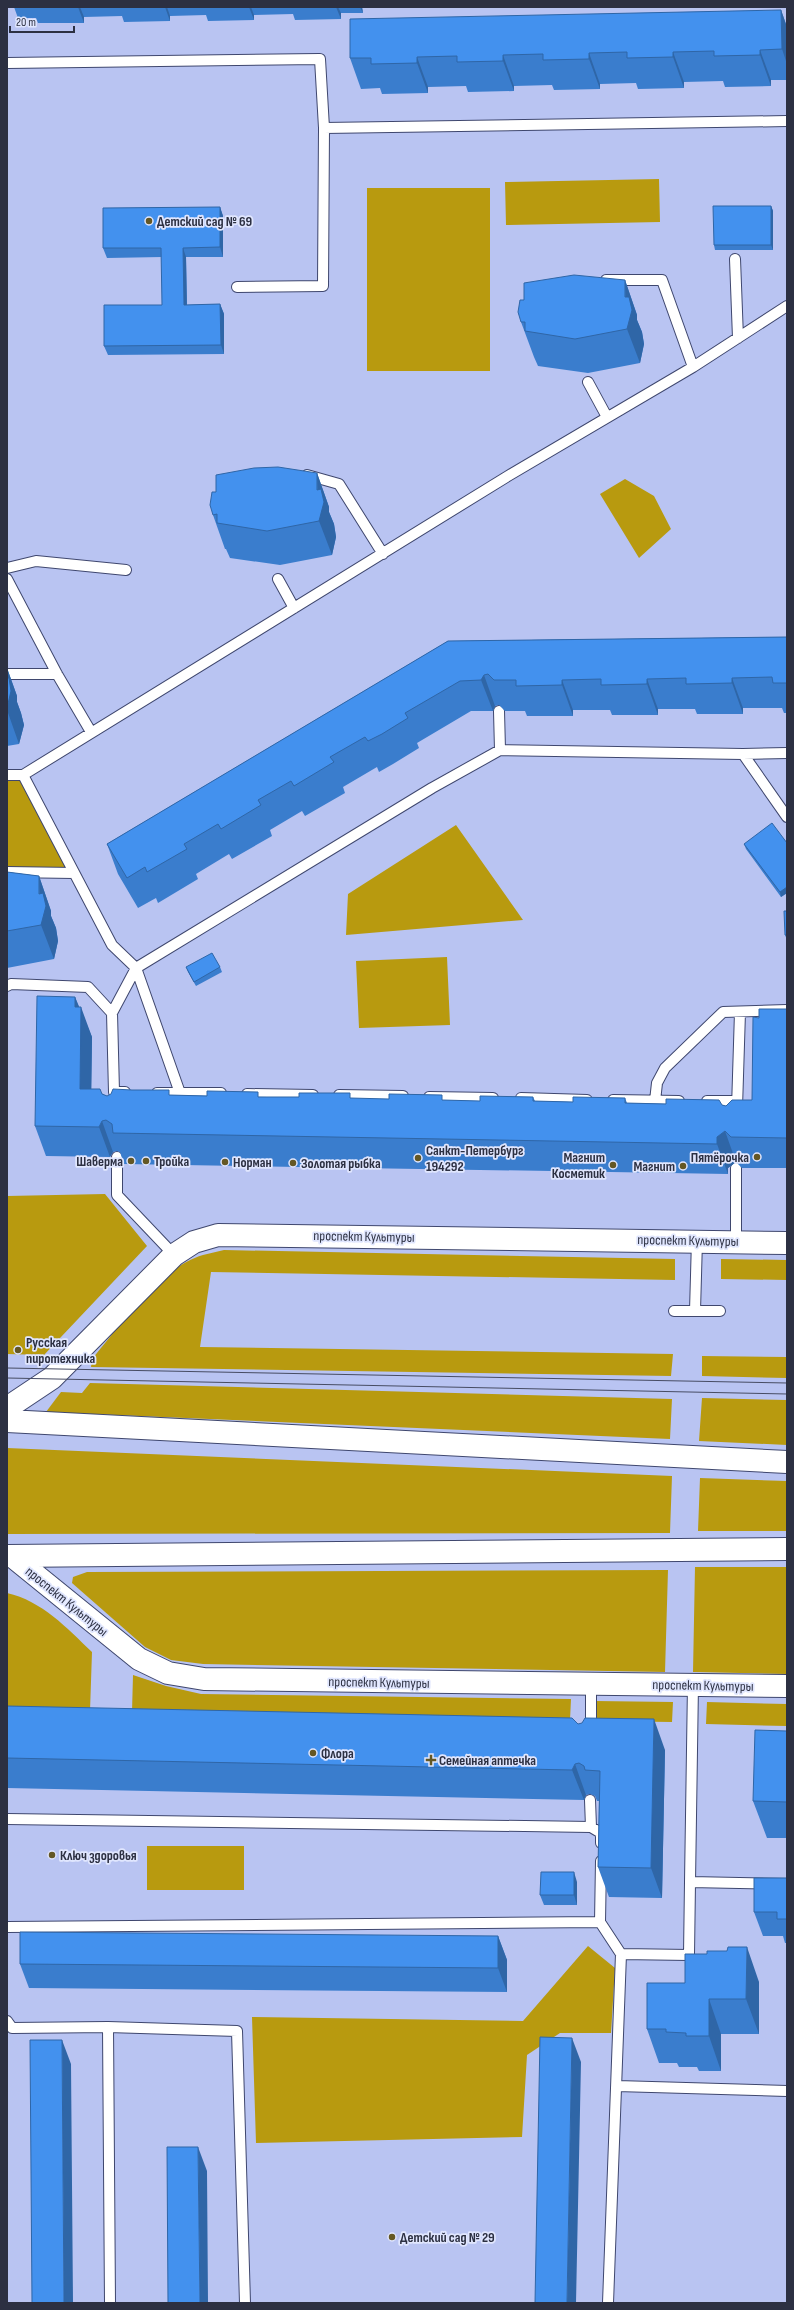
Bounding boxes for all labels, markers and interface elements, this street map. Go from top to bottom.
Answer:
scale bar [10,8,74,34]
text: 20 m [16,15,36,30]
place label: Детский сад № 69 [157,213,252,230]
marker: Детский сад № 69 [144,216,154,226]
place label: Санкт-Петербург 194292 [426,1142,524,1175]
place label: Магнит Косметик [552,1149,605,1182]
place label: Пятёрочка [691,1149,749,1166]
marker: Пятёрочка [752,1152,762,1162]
place label: Шаверма [76,1153,123,1170]
place label: Тройка [154,1153,189,1170]
marker: Санкт-Петербург 194292 [413,1153,423,1163]
place label: Норман [233,1154,272,1171]
place label: Золотая рыбка [301,1155,381,1172]
marker: Шаверма [126,1156,136,1166]
marker: Тройка [141,1156,151,1166]
marker: Норман [220,1157,230,1167]
marker: Золотая рыбка [288,1158,298,1168]
place label: Магнит [633,1158,675,1175]
marker: Магнит Косметик [608,1160,618,1170]
marker: Магнит [678,1161,688,1171]
street label: проспект Культуры [313,1227,415,1246]
street label: проспект Культуры [637,1231,739,1250]
place label: Русская пиротехника [26,1334,95,1367]
marker: Русская пиротехника [13,1345,23,1355]
street label: проспект Культуры [22,1563,111,1640]
street label: проспект Культуры [328,1673,430,1692]
street label: проспект Культуры [652,1676,754,1695]
place label: Флора [321,1745,354,1762]
marker: Флора [308,1748,318,1758]
place label: Семейная аптечка [439,1752,536,1769]
marker: Семейная аптечка [426,1755,436,1765]
place label: Ключ здоровья [60,1847,137,1864]
marker: Ключ здоровья [47,1850,57,1860]
place label: Детский сад № 29 [400,2229,495,2246]
marker: Детский сад № 29 [387,2232,397,2242]

